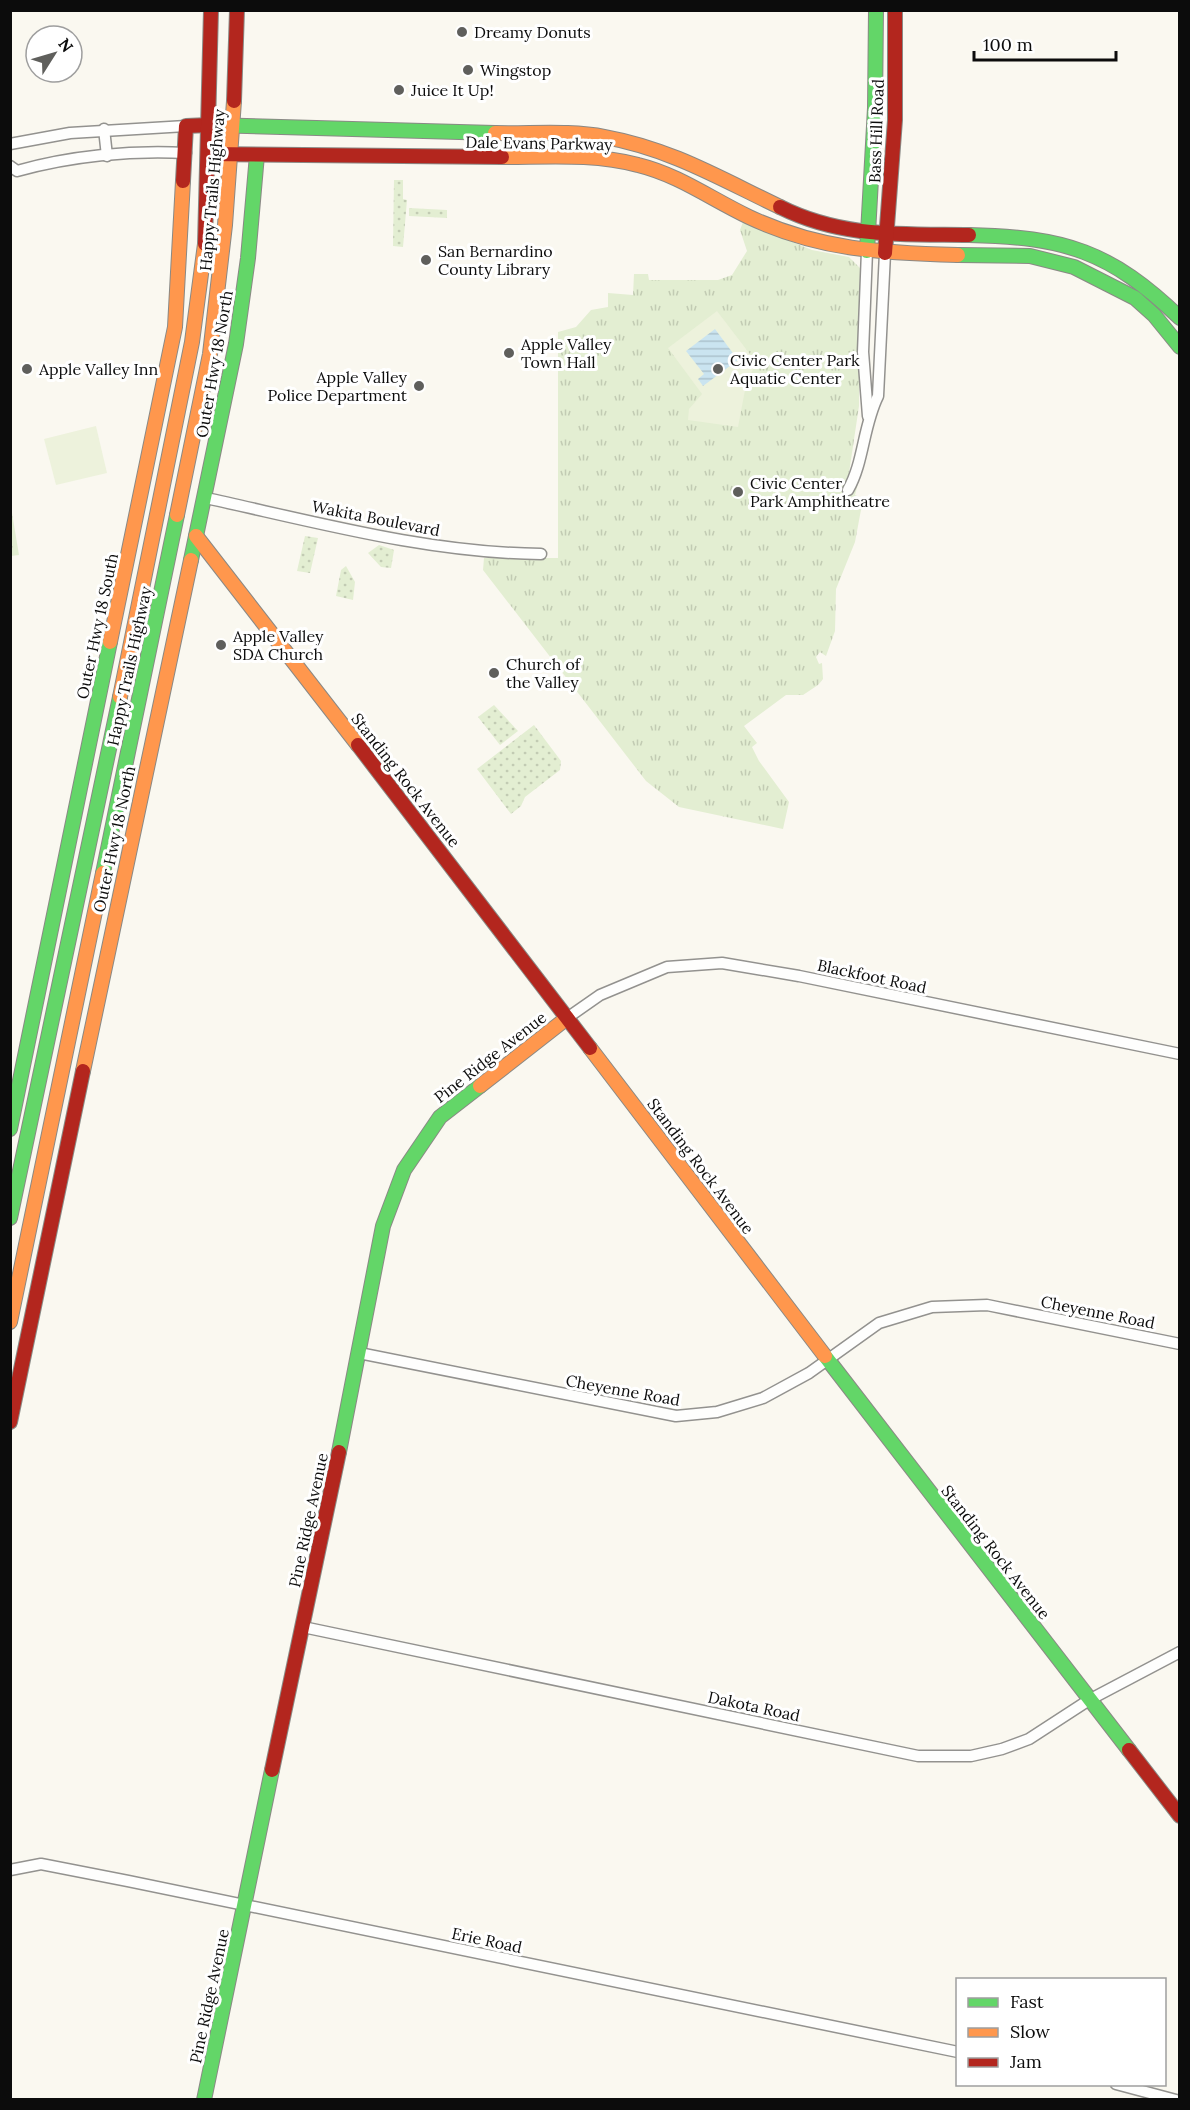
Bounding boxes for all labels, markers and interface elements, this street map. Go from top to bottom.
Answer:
place label: Dreamy Donuts [474,22,591,42]
north arrow [24,24,84,84]
scale bar [974,24,1116,62]
marker: Dreamy Donuts [455,25,469,39]
text: 100 m [983,33,1033,56]
text: N [54,34,78,56]
place label: Wingstop [480,60,551,80]
marker: Wingstop [461,63,475,77]
street label: Bass Hill Road [864,78,888,183]
place label: Juice It Up! [410,80,494,100]
marker: Juice It Up! [392,83,406,97]
street label: Happy Trails Highway [195,108,229,272]
street label: Dale Evans Parkway [465,132,613,154]
place label: San Bernardino County Library [438,241,553,279]
marker: San Bernardino County Library [419,253,433,267]
street label: Outer Hwy 18 North [191,288,237,439]
place label: Apple Valley Town Hall [520,334,612,372]
marker: Apple Valley Town Hall [502,346,516,360]
place label: Civic Center Park Aquatic Center [729,350,860,388]
place label: Apple Valley Inn [38,359,159,379]
marker: Apple Valley Inn [20,362,34,376]
marker: Civic Center Park Aquatic Center [711,362,725,376]
place label: Apple Valley Police Department [268,367,408,405]
marker: Apple Valley Police Department [412,379,426,393]
place label: Civic Center Park Amphitheatre [750,473,890,511]
marker: Civic Center Park Amphitheatre [731,485,745,499]
street label: Wakita Boulevard [310,496,442,540]
street label: Outer Hwy 18 South [72,551,122,701]
street label: Happy Trails Highway [102,584,156,748]
place label: Apple Valley SDA Church [232,626,324,664]
marker: Apple Valley SDA Church [214,638,228,652]
place label: Church of the Valley [506,654,582,692]
marker: Church of the Valley [487,666,501,680]
street label: Standing Rock Avenue [347,709,465,851]
street label: Outer Hwy 18 North [89,764,139,914]
street label: Blackfoot Road [816,955,929,997]
street label: Pine Ridge Avenue [430,1007,550,1107]
street label: Standing Rock Avenue [643,1094,759,1238]
street label: Cheyenne Road [1039,1291,1157,1333]
street label: Cheyenne Road [564,1370,682,1410]
street label: Pine Ridge Avenue [284,1451,332,1589]
street label: Standing Rock Avenue [937,1481,1055,1623]
street label: Dakota Road [706,1686,802,1726]
street label: Erie Road [450,1923,524,1957]
street label: Pine Ridge Avenue [185,1927,233,2065]
legend [956,1978,1166,2086]
text: Fast [1010,1990,1044,2013]
text: Slow [1010,2020,1050,2043]
text: Jam [1009,2050,1042,2073]

